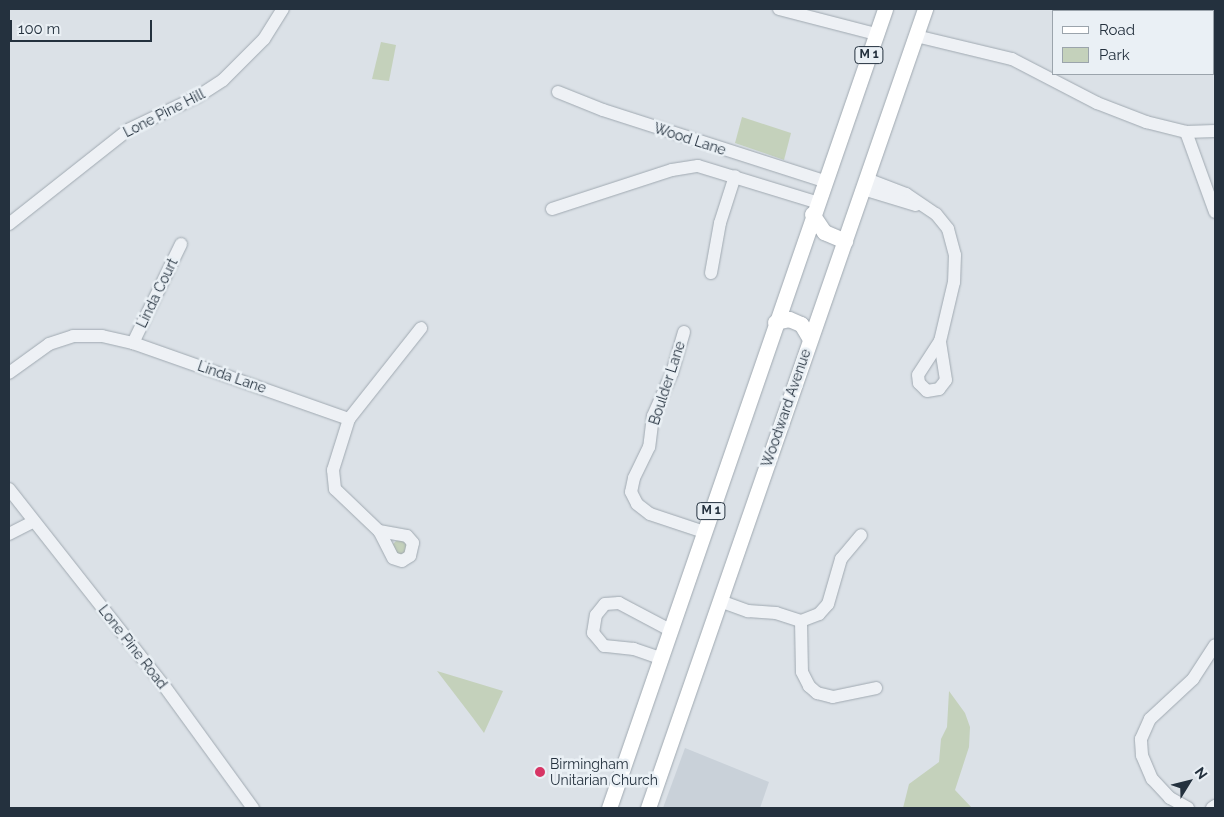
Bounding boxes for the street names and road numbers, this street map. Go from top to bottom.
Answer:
road number: M 1 [854,46,884,64]
street label: Lone Pine Hill [121,85,207,141]
street label: Wood Lane [652,119,728,159]
street label: Linda Court [133,256,181,330]
street label: Boulder Lane [646,339,688,427]
street label: Woodward Avenue [758,347,814,469]
street label: Linda Lane [195,357,269,397]
road number: M 1 [696,502,726,520]
street label: Lone Pine Road [95,602,171,692]

